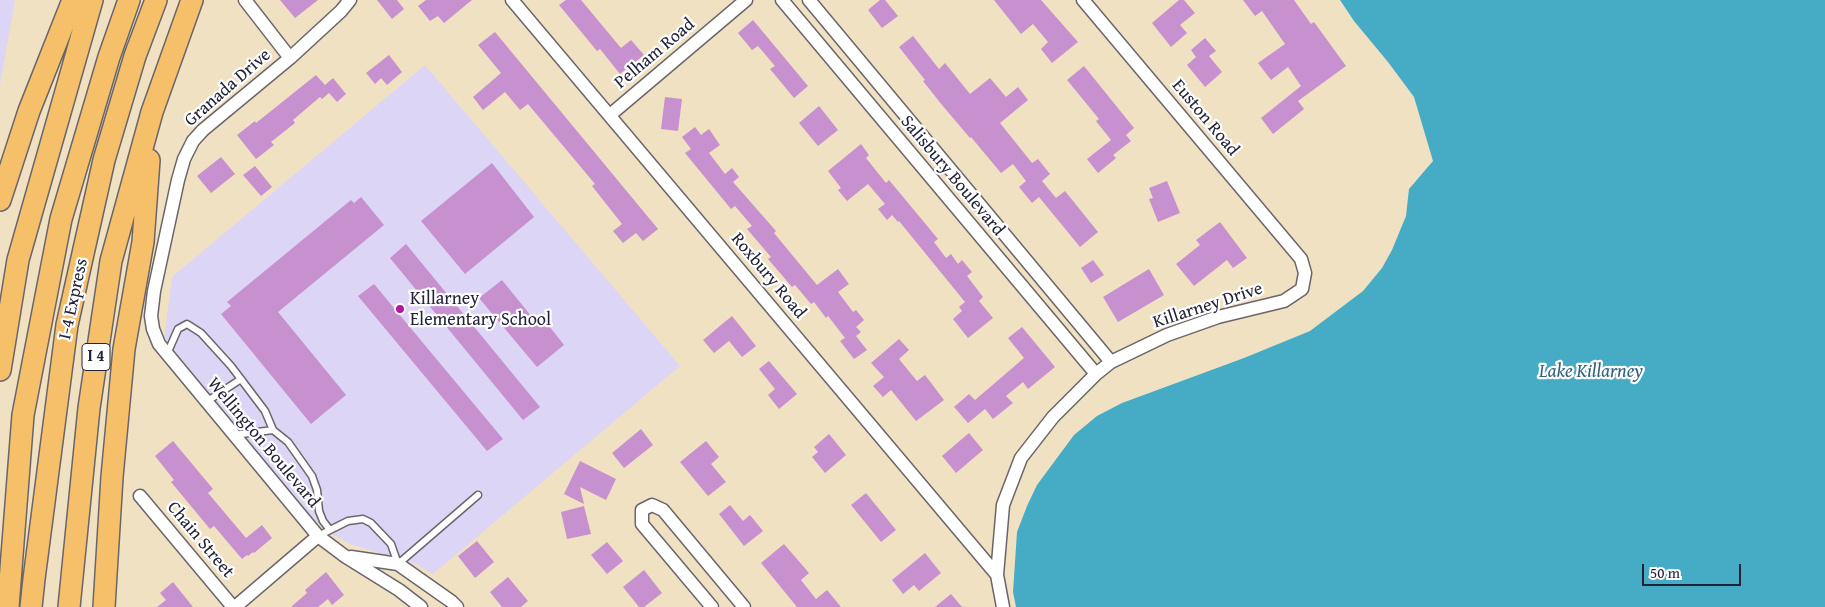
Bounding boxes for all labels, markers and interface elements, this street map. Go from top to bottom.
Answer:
street label: Pelham Road [610,14,700,94]
street label: Granada Drive [180,45,276,131]
street label: Euston Road [1167,75,1243,161]
street label: Salisbury Boulevard [895,111,1009,241]
street label: Roxbury Road [726,229,810,323]
street label: I-4 Express [55,257,93,341]
street label: Killarney Drive [1151,278,1265,334]
place label: Killarney Elementary School [410,288,551,330]
marker: Killarney Elementary School [394,303,406,315]
road number: I 4 [82,344,110,371]
water label: Lake Killarney [1539,361,1643,383]
street label: Wellington Boulevard [202,373,324,513]
street label: Chain Street [162,497,238,583]
scale bar [1645,554,1744,586]
text: 50 m [1650,562,1680,583]

